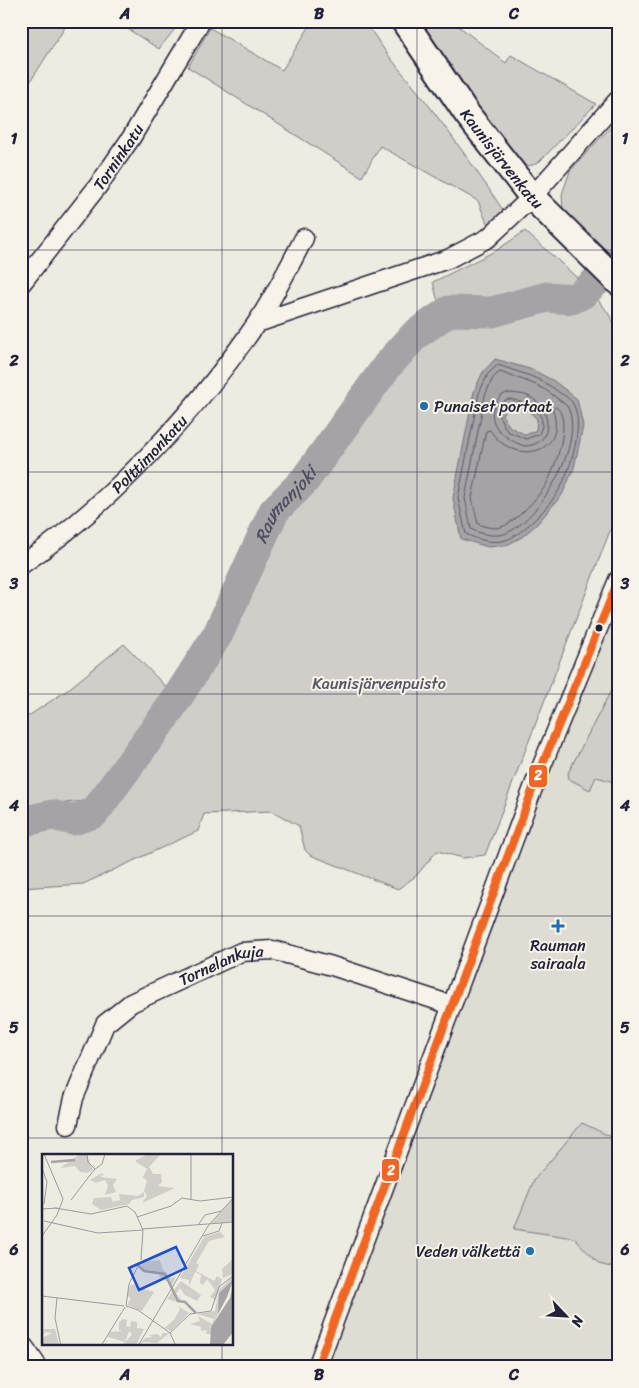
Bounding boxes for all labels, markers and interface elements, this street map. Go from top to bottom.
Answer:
text: A [119,0,130,28]
text: B [314,0,325,28]
text: C [508,0,520,28]
street label: Kaunisjärvenkatu [453,101,551,216]
street label: Torninkatu [85,117,151,196]
text: 1 [11,124,18,153]
text: 1 [622,124,629,153]
text: 2 [8,346,19,375]
text: 2 [619,346,630,375]
place label: Punaiset portaat [434,392,552,421]
marker: Punaiset portaat [418,400,430,412]
street label: Polttimonkatu [104,407,195,500]
water label: Raumanjoki [245,456,328,549]
text: 3 [9,569,19,598]
text: 3 [620,569,630,598]
unlabelled marker [594,623,604,633]
park label: Kaunisjärvenpuisto [312,669,446,698]
text: 2 [533,763,543,788]
line badge: 2 [528,764,548,788]
text: 4 [8,791,19,820]
text: 4 [619,791,630,820]
marker: Rauman sairaala [551,919,565,933]
place label: Rauman sairaala [529,931,586,978]
street label: Tornelankuja [174,936,265,994]
text: 5 [9,1013,19,1042]
text: 5 [620,1013,630,1042]
inset map [42,1154,234,1346]
line badge: 2 [381,1158,400,1182]
text: 2 [386,1158,396,1183]
text: 6 [8,1235,19,1264]
text: 6 [619,1235,630,1264]
place label: Veden välkettä [416,1237,521,1266]
marker: Veden välkettä [524,1245,536,1257]
north arrow [542,1290,592,1340]
text: N [564,1311,591,1331]
text: A [119,1360,130,1388]
text: B [314,1360,325,1388]
text: C [508,1360,520,1388]

